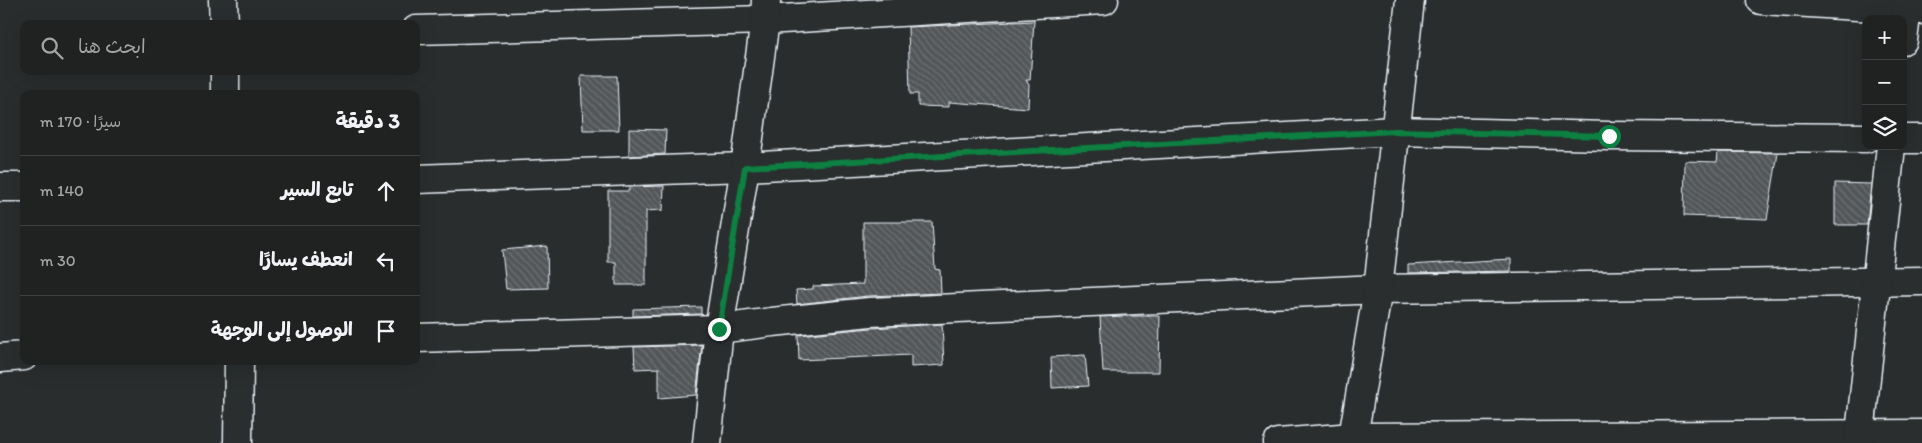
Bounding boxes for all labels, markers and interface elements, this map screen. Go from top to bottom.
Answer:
map controls [1862,15,1907,150]
button: + [1862,15,1907,60]
search box [20,20,420,75]
icon: search [38,34,66,62]
text: ابحث هنا [78,35,146,58]
button: − [1862,60,1907,105]
button: layers [1862,105,1907,150]
text: 3 دقيقة [335,108,400,133]
text: سيرًا · 170 m [40,112,121,131]
route start [1598,125,1621,148]
icon: ahead [372,177,400,205]
text: تابع السير [281,178,353,201]
text: 140 m [40,181,84,200]
icon: left [372,247,400,275]
text: انعطف يسارًا [259,248,353,271]
text: 30 m [40,251,76,270]
icon: arrive [372,317,400,345]
text: الوصول إلى الوجهة [211,318,353,341]
route end [708,318,731,341]

